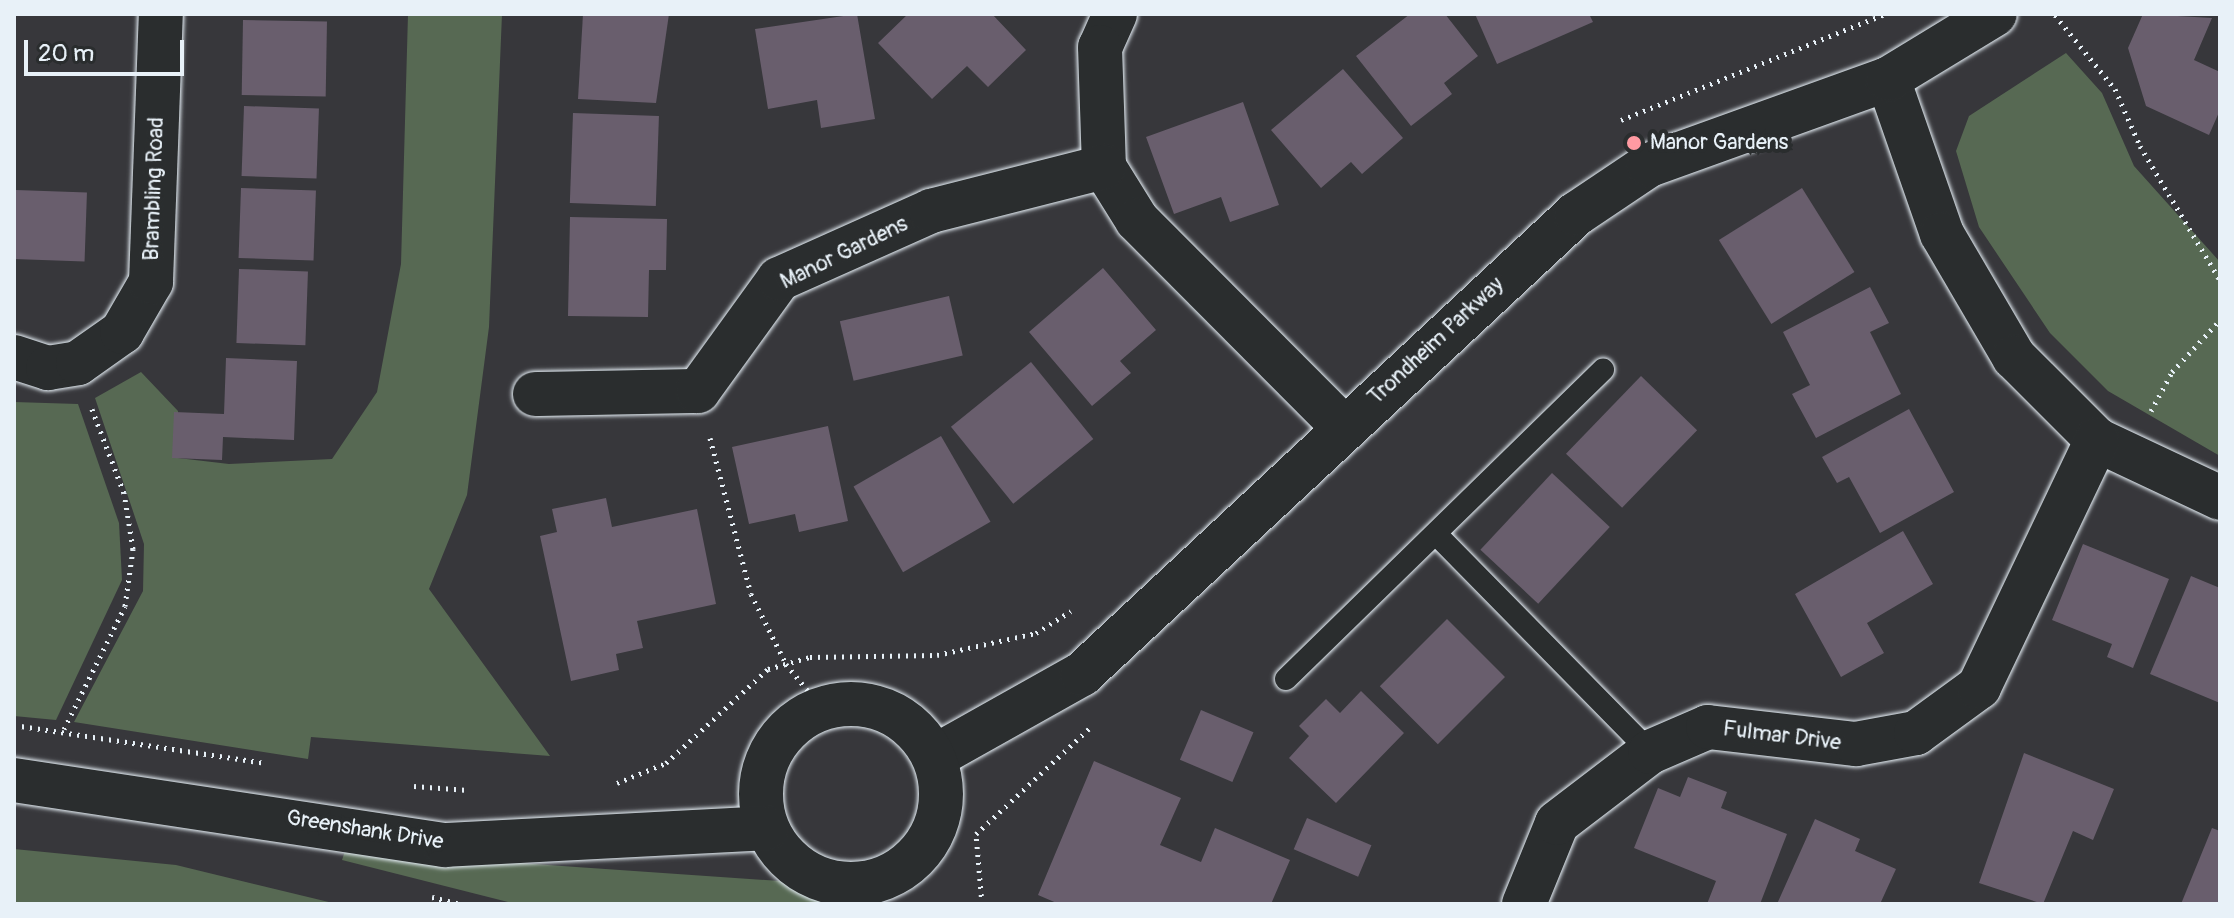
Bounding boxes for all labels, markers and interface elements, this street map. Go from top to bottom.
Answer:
scale bar [28,24,188,74]
text: 20 m [38,39,94,68]
street label: Brambling Road [138,117,170,261]
place label: Manor Gardens [1650,130,1788,156]
marker: Manor Gardens [1625,134,1643,152]
street label: Manor Gardens [776,211,912,295]
street label: Trondheim Parkway [1363,271,1509,411]
street label: Fulmar Drive [1721,716,1843,756]
street label: Greenshank Drive [285,805,445,855]

